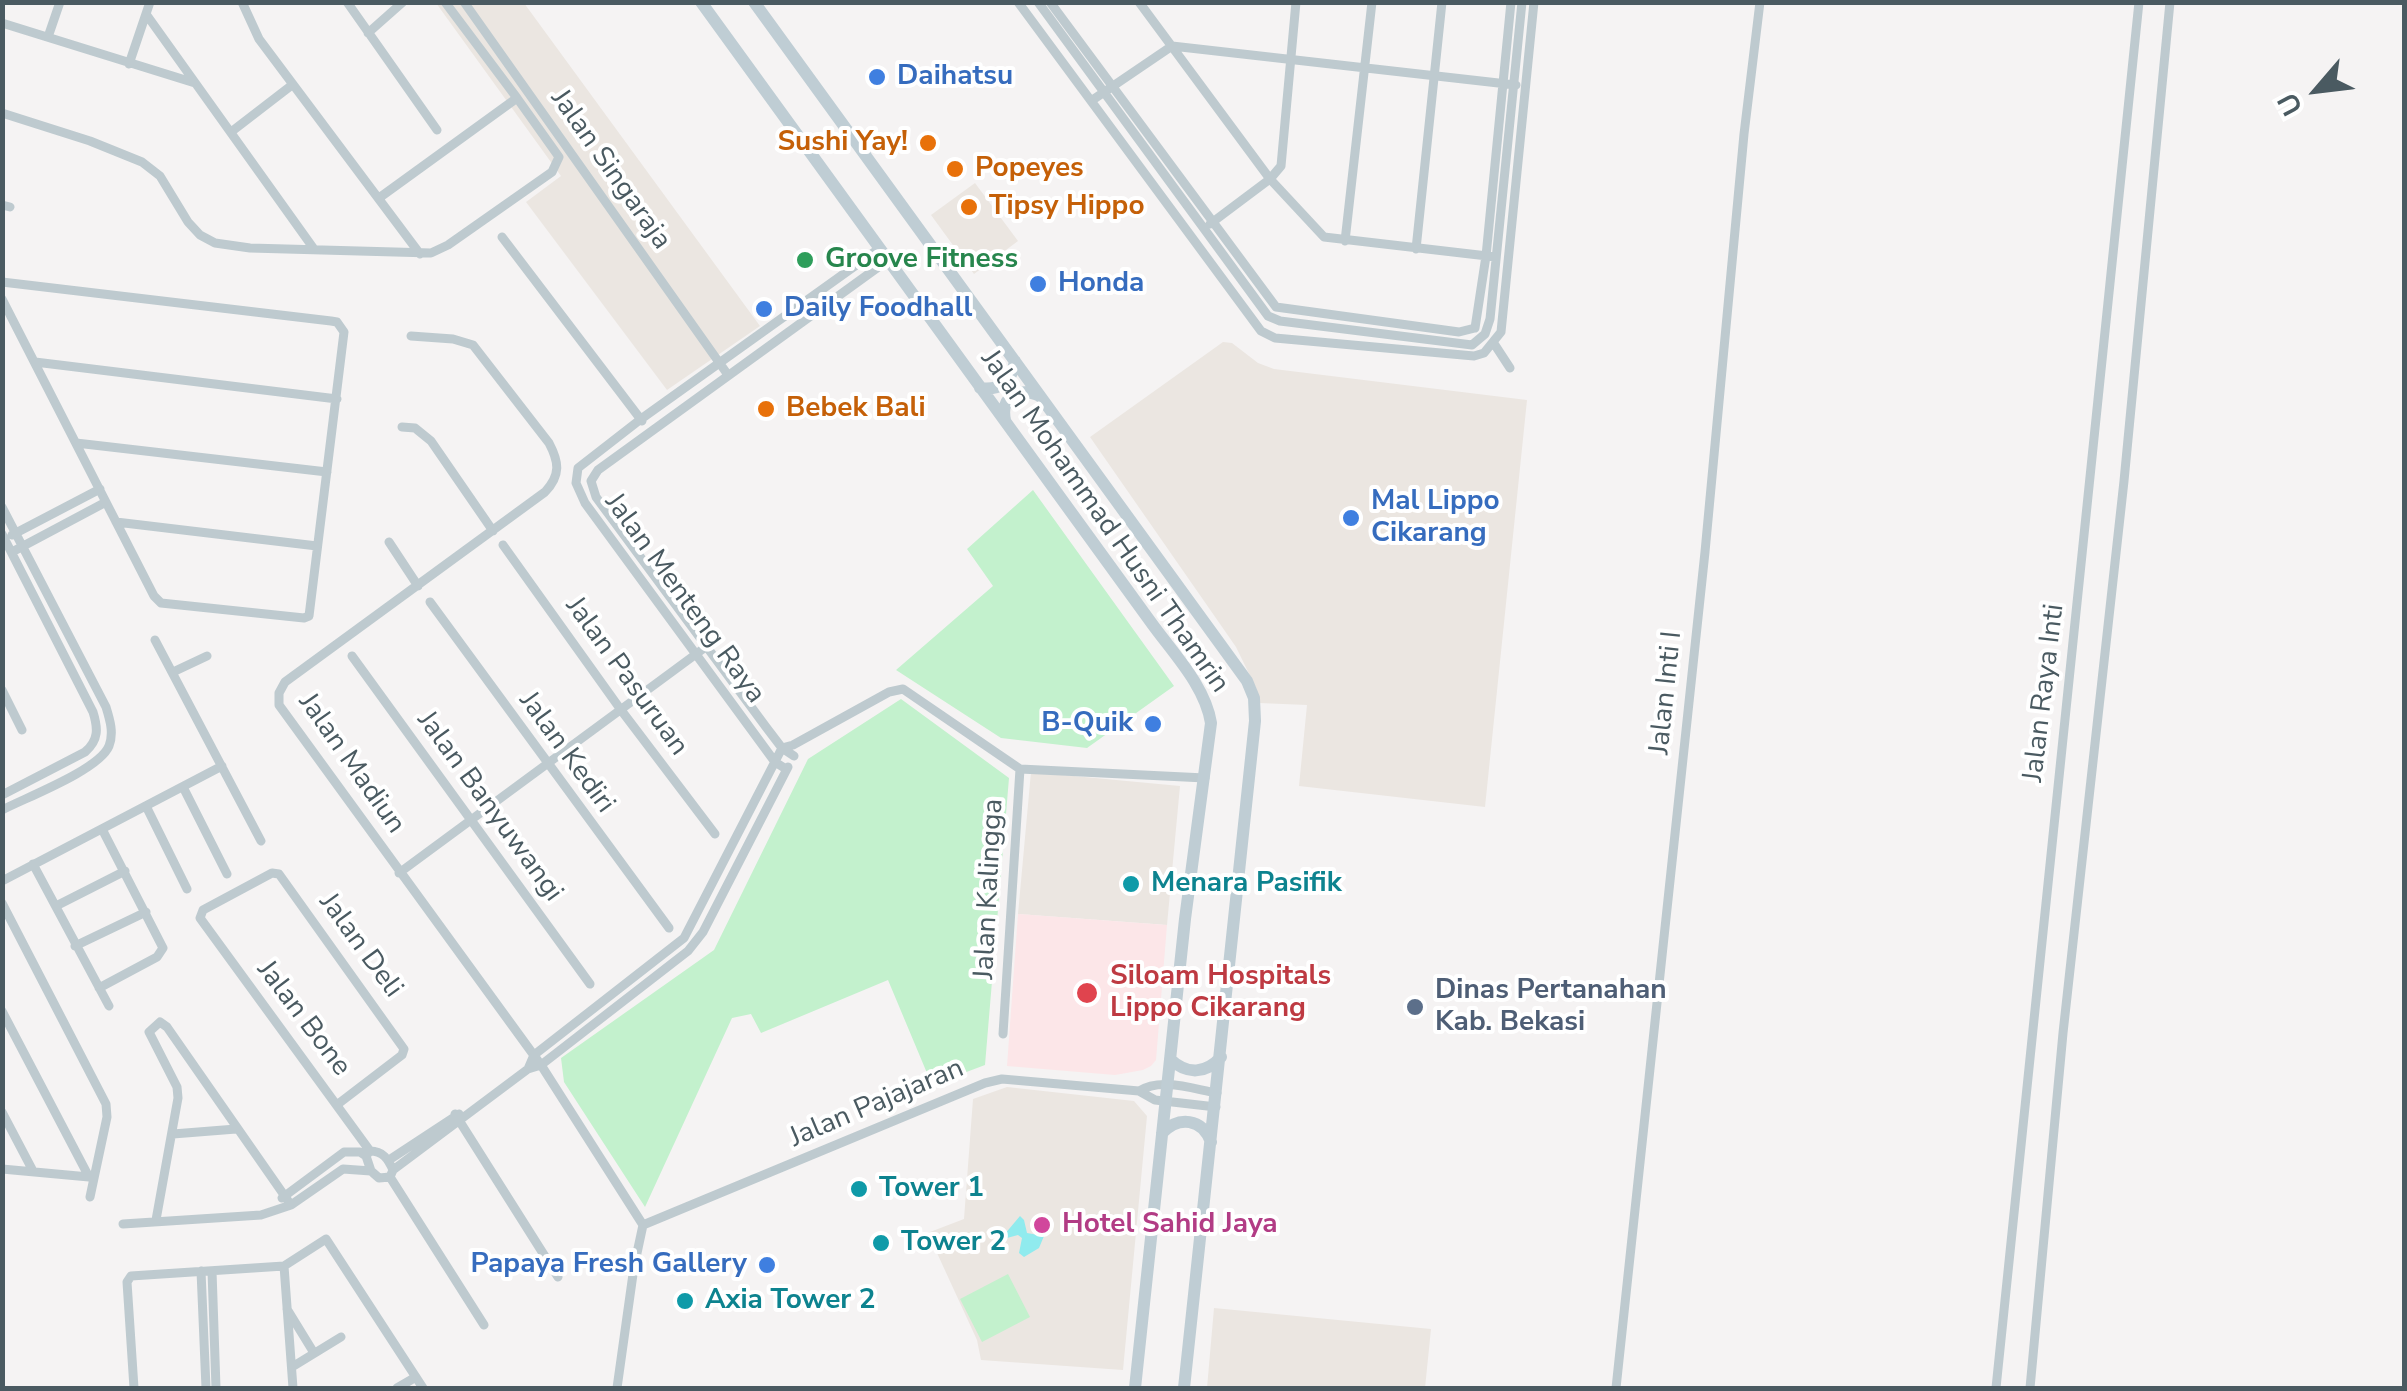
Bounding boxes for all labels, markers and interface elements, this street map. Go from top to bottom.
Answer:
north arrow [2267,40,2367,140]
place label: Daihatsu [897,60,1013,94]
marker: Daihatsu [866,66,888,88]
street label: Jalan Singaraja [543,84,677,256]
text: U [2269,86,2312,122]
place label: Sushi Yay! [777,126,908,160]
marker: Sushi Yay! [917,132,939,154]
place label: Popeyes [975,152,1084,186]
marker: Popeyes [944,158,966,180]
place label: Tipsy Hippo [989,190,1145,224]
marker: Tipsy Hippo [958,196,980,218]
place label: Groove Fitness [825,243,1018,277]
marker: Groove Fitness [794,249,816,271]
place label: Honda [1058,267,1144,301]
marker: Honda [1027,273,1049,295]
place label: Daily Foodhall [784,292,972,326]
marker: Daily Foodhall [753,298,775,320]
street label: Jalan Mohammad Husni Thamrin [972,344,1236,700]
place label: Bebek Bali [786,392,926,426]
marker: Bebek Bali [755,398,777,420]
place label: Mal Lippo Cikarang [1371,485,1500,551]
street label: Jalan Menteng Raya [597,487,771,711]
marker: Mal Lippo Cikarang [1340,507,1362,529]
street label: Jalan Pasuruan [557,591,695,763]
street label: Jalan Raya Inti [2017,602,2073,784]
street label: Jalan Inti I [1644,630,1690,756]
street label: Jalan Kediri [511,686,621,820]
street label: Jalan Madiun [290,687,412,841]
street label: Jalan Banyuwangi [409,705,569,909]
place label: B-Quik [1041,707,1133,741]
marker: B-Quik [1142,713,1164,735]
street label: Jalan Kalingga [968,798,1012,980]
place label: Menara Pasifik [1151,867,1342,901]
marker: Menara Pasifik [1120,873,1142,895]
street label: Jalan Deli [311,887,409,1005]
street label: Jalan Bone [249,955,357,1083]
place label: Siloam Hospitals Lippo Cikarang [1110,960,1331,1026]
place label: Dinas Pertanahan Kab. Bekasi [1435,974,1667,1040]
marker: Siloam Hospitals Lippo Cikarang [1074,980,1100,1006]
marker: Dinas Pertanahan Kab. Bekasi [1404,996,1426,1018]
street label: Jalan Pajajaran [785,1052,969,1156]
place label: Tower 1 [879,1172,984,1206]
marker: Tower 1 [848,1178,870,1200]
place label: Hotel Sahid Jaya [1062,1208,1278,1242]
marker: Hotel Sahid Jaya [1031,1214,1053,1236]
place label: Tower 2 [901,1226,1006,1260]
marker: Tower 2 [870,1232,892,1254]
place label: Papaya Fresh Gallery [470,1248,747,1282]
marker: Papaya Fresh Gallery [756,1254,778,1276]
place label: Axia Tower 2 [705,1284,876,1318]
marker: Axia Tower 2 [674,1290,696,1312]

